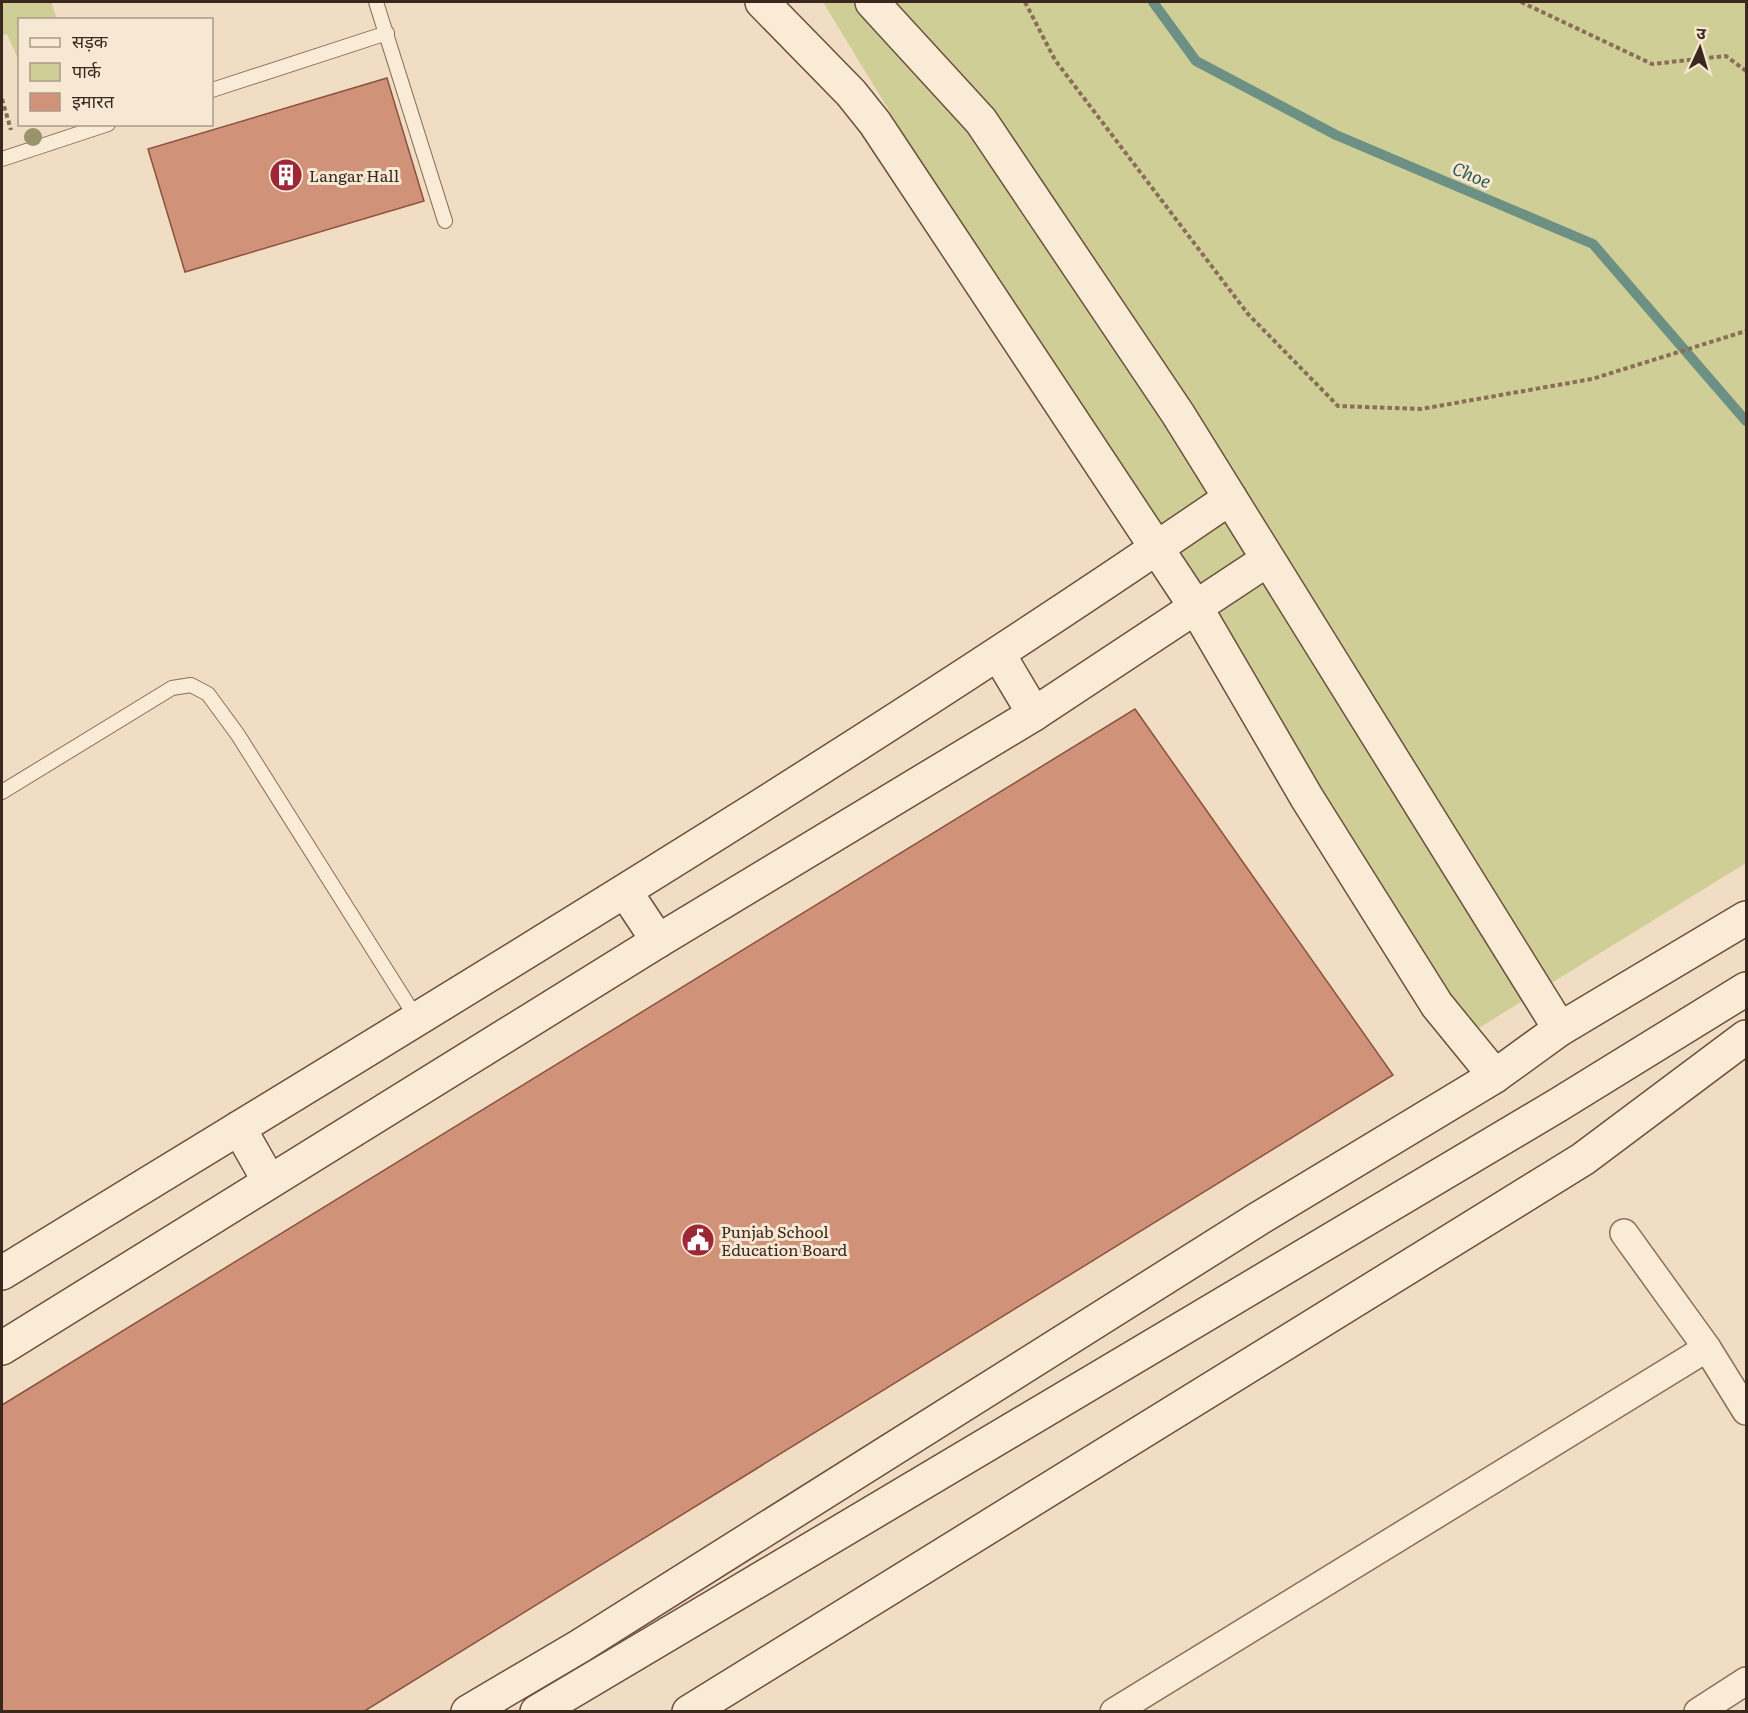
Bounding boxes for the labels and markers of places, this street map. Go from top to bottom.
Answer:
building icon: Langar Hall [268,157,304,193]
place label: Langar Hall [309,163,399,187]
place label: Punjab School Education Board [721,1219,848,1261]
public building icon: Punjab School Education Board [680,1222,716,1258]

